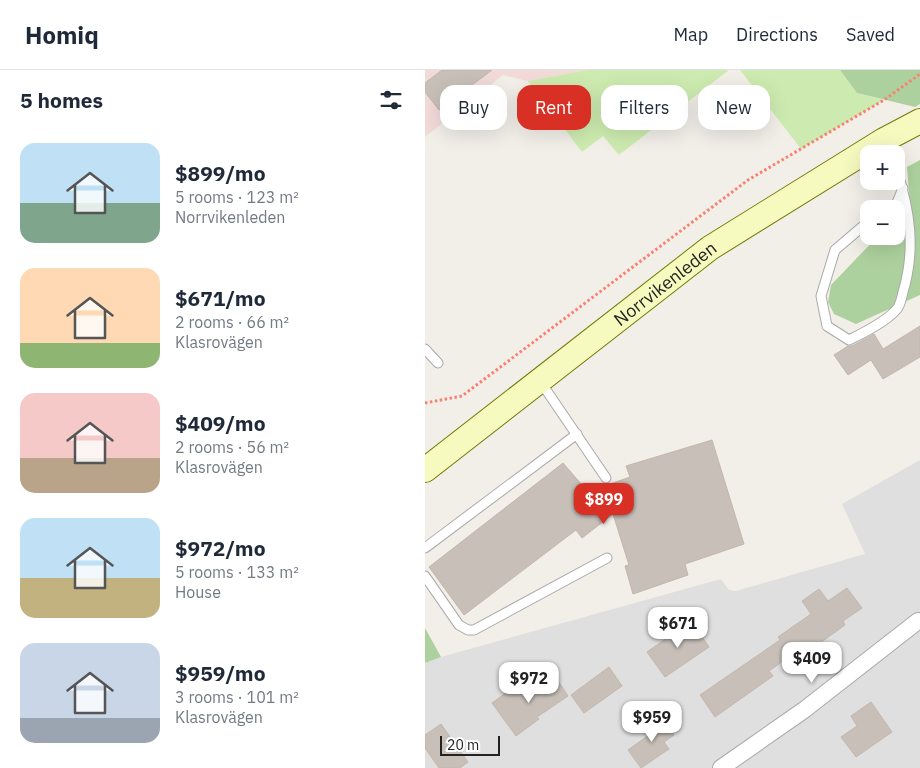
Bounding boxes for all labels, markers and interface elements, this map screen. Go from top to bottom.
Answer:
text: Homiq [25,19,99,51]
text: Map [673,23,708,46]
text: Directions [736,23,818,46]
text: Saved [846,23,895,46]
chip: Buy [440,85,507,130]
chip: Rent [517,85,591,130]
chip: Filters [601,85,688,130]
chip: New [698,85,770,130]
text: 5 homes [20,86,103,114]
icon: filters [377,86,405,114]
map controls [860,145,905,245]
button: + [860,145,905,190]
text: $899/mo [175,159,266,187]
icon: home [60,163,120,223]
text: 5 rooms · 123 m² [175,187,299,207]
button: − [860,200,905,245]
text: Norrvikenleden [175,207,285,227]
street label: Norrvikenleden [609,236,721,330]
text: $671/mo [175,284,266,312]
icon: home [60,288,120,348]
text: 2 rooms · 66 m² [175,312,289,332]
text: Klasrovägen [175,332,263,352]
text: $409/mo [175,409,266,437]
icon: home [60,413,120,473]
text: 2 rooms · 56 m² [175,437,289,457]
text: Klasrovägen [175,457,263,477]
pin: $899 [574,482,634,525]
text: $899 [585,489,623,509]
text: $972/mo [175,534,266,562]
icon: home [60,538,120,598]
text: 5 rooms · 133 m² [175,562,299,582]
text: House [175,582,221,602]
pin: $671 [648,606,708,649]
text: $671 [659,613,697,633]
pin: $409 [782,642,842,684]
text: $409 [793,648,831,668]
text: $959/mo [175,659,266,687]
pin: $972 [499,662,559,704]
icon: home [60,663,120,723]
text: $972 [510,668,548,688]
text: 3 rooms · 101 m² [175,687,299,707]
pin: $959 [622,700,682,743]
text: Klasrovägen [175,707,263,727]
text: $959 [633,707,671,727]
scale bar [440,733,500,756]
text: 20 m [447,736,479,754]

